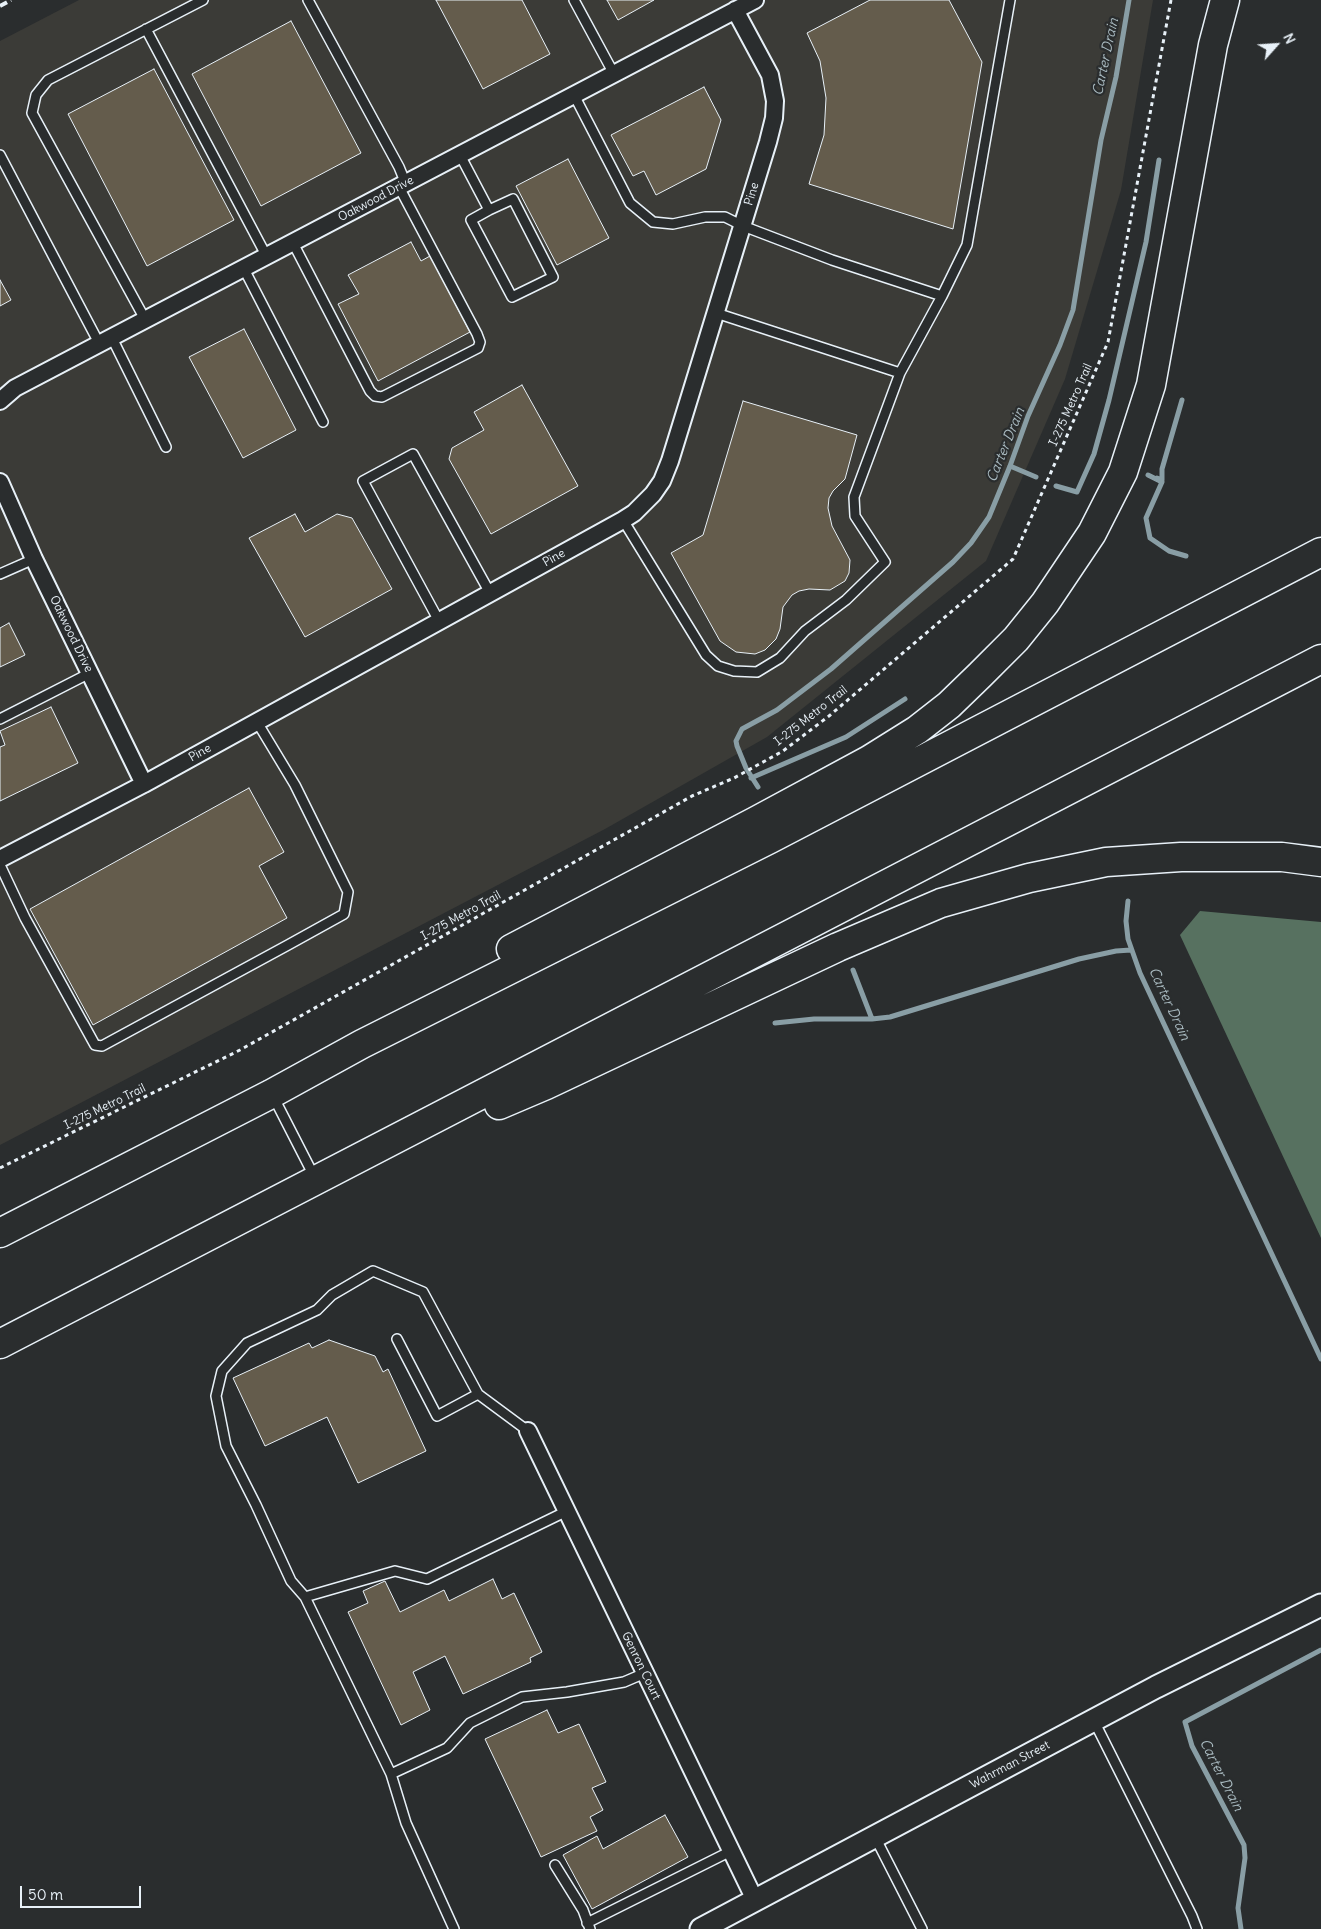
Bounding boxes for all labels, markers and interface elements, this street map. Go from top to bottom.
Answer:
water label: Carter Drain [1090,17,1122,97]
north arrow [1251,20,1301,70]
text: N [1279,30,1300,47]
street label: Oakwood Drive [336,173,416,225]
street label: Pine [742,181,762,207]
street label: I-275 Metro Trail [1046,361,1096,449]
water label: Carter Drain [983,405,1029,485]
street label: Pine [540,546,568,570]
street label: Oakwood Drive [46,593,96,675]
street label: I-275 Metro Trail [772,683,850,749]
street label: Pine [186,741,214,765]
street label: I-275 Metro Trail [419,888,503,944]
water label: Carter Drain [1145,965,1193,1043]
street label: I-275 Metro Trail [62,1081,148,1133]
street label: Genron Court [618,1630,664,1702]
water label: Carter Drain [1196,1736,1246,1814]
street label: Wahrman Street [968,1738,1052,1792]
scale bar [22,1876,144,1908]
text: 50 m [28,1885,63,1904]

